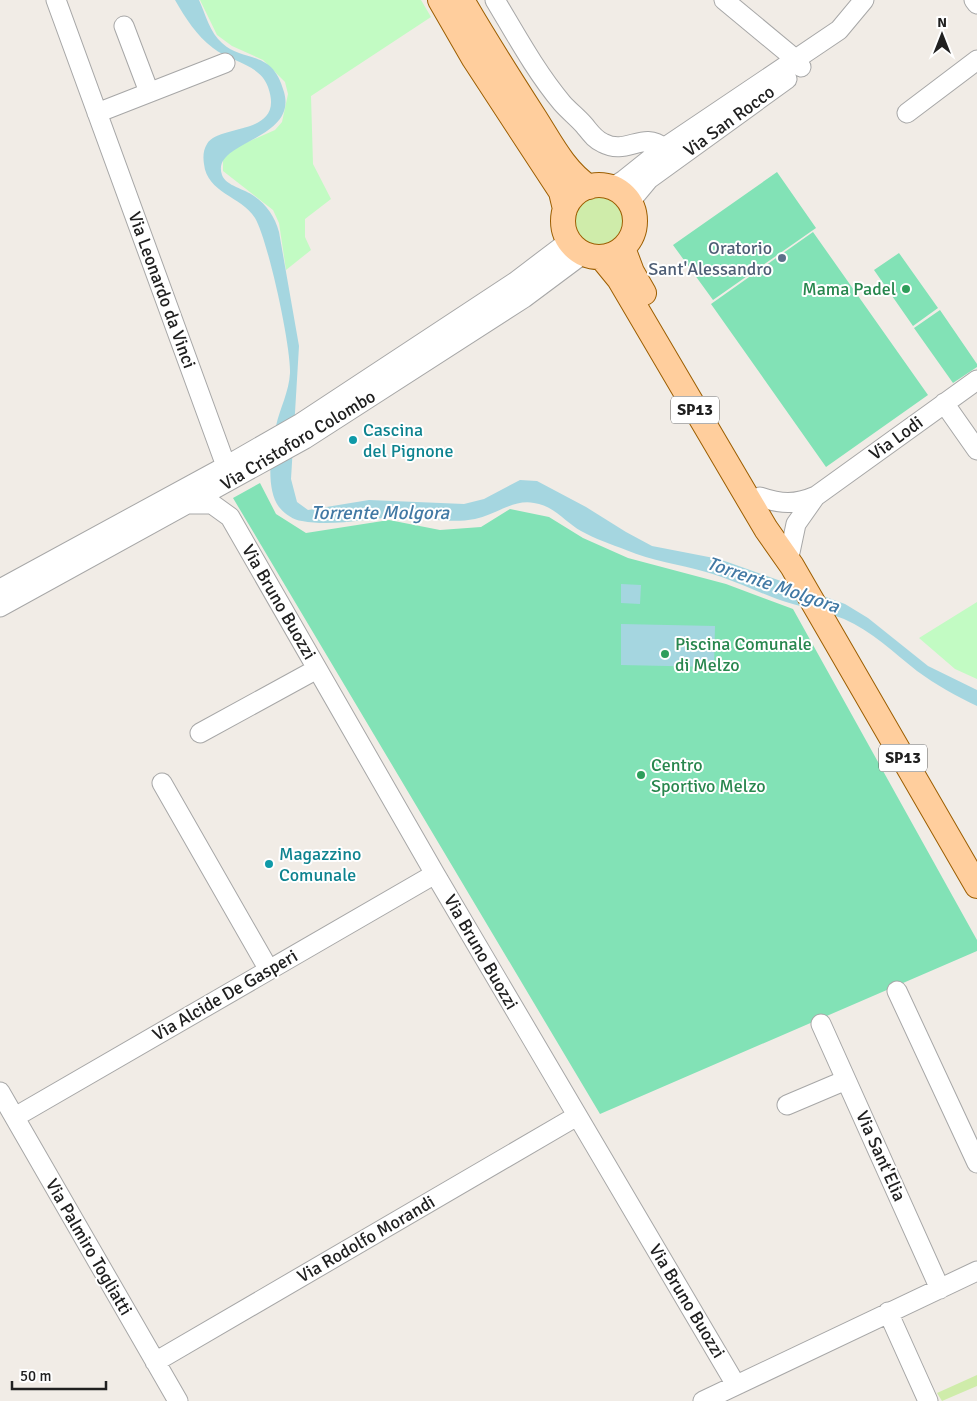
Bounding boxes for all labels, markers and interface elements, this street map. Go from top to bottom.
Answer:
north arrow [917,10,967,60]
text: N [937,14,947,31]
street label: Via San Rocco [679,81,779,161]
street label: Via Leonardo da Vinci [123,209,201,371]
place label: Oratorio Sant'Alessandro [648,237,772,280]
marker: Oratorio Sant'Alessandro [776,252,788,264]
place label: Mama Padel [802,278,896,300]
marker: Mama Padel [900,283,912,295]
street label: Via Cristoforo Colombo [217,385,379,495]
road number: SP13 [671,396,719,424]
street label: Via Lodi [865,411,927,465]
place label: Cascina del Pignone [363,419,453,462]
marker: Cascina del Pignone [347,434,359,446]
water label: Torrente Molgora [311,501,451,525]
street label: Via Bruno Buozzi [237,541,321,663]
water label: Torrente Molgora [704,551,844,619]
place label: Piscina Comunale di Melzo [675,633,812,676]
marker: Piscina Comunale di Melzo [659,648,671,660]
road number: SP13 [879,744,927,771]
place label: Centro Sportivo Melzo [651,754,766,797]
marker: Centro Sportivo Melzo [635,769,647,781]
place label: Magazzino Comunale [279,843,361,886]
marker: Magazzino Comunale [263,858,275,870]
street label: Via Bruno Buozzi [439,891,523,1013]
street label: Via Alcide De Gasperi [149,945,301,1045]
street label: Via Sant'Elia [851,1107,911,1205]
street label: Via Palmiro Togliatti [41,1175,137,1319]
street label: Via Rodolfo Morandi [293,1191,439,1287]
street label: Via Bruno Buozzi [644,1240,730,1362]
scale bar [12,1358,106,1390]
text: 50 m [20,1367,51,1385]

